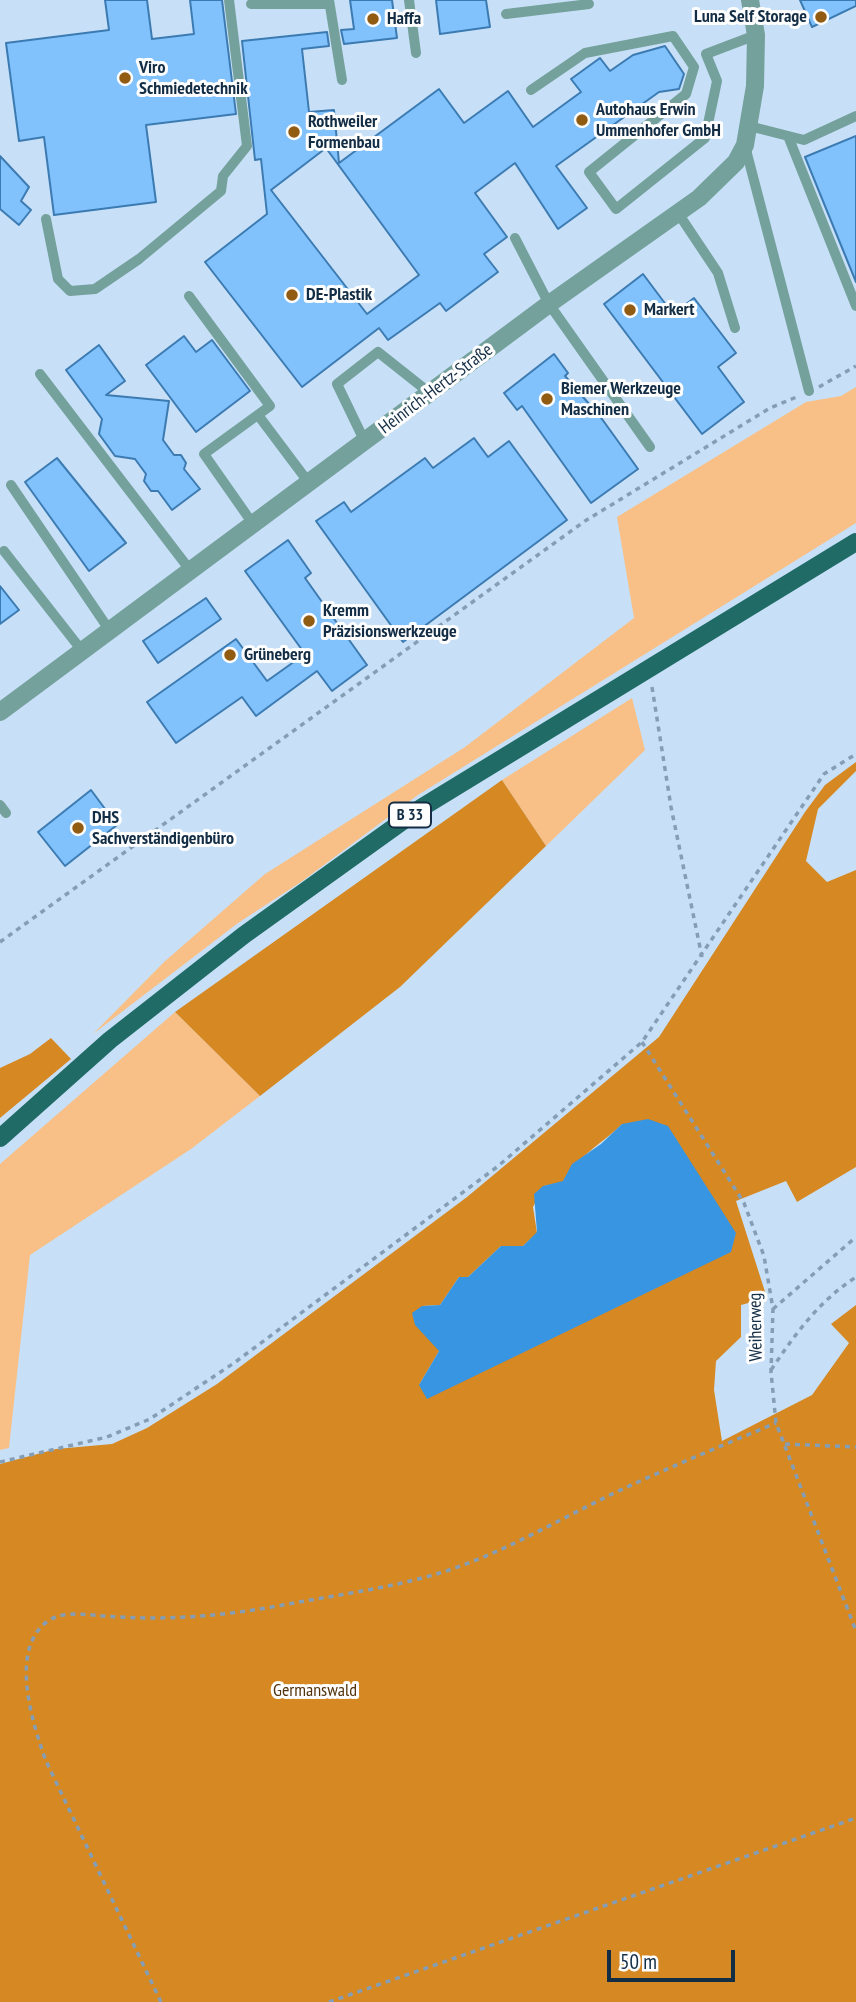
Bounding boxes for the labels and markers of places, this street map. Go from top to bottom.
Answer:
place label: Luna Self Storage [694,6,807,28]
place label: Haffa [387,8,421,30]
marker: Luna Self Storage [813,9,829,25]
marker: Haffa [365,11,381,27]
place label: Viro Schmiedetechnik [139,57,248,100]
marker: Viro Schmiedetechnik [117,70,133,86]
place label: Autohaus Erwin Ummenhofer GmbH [596,99,721,142]
place label: Rothweiler Formenbau [308,111,380,154]
marker: Autohaus Erwin Ummenhofer GmbH [574,112,590,128]
marker: Rothweiler Formenbau [286,124,302,140]
place label: DE-Plastik [306,284,372,306]
marker: DE-Plastik [284,287,300,303]
place label: Markert [644,299,695,321]
marker: Markert [622,302,638,318]
place label: Biemer Werkzeuge Maschinen [561,378,681,420]
marker: Biemer Werkzeuge Maschinen [539,391,555,407]
place label: Kremm Präzisionswerkzeuge [323,600,457,642]
marker: Kremm Präzisionswerkzeuge [301,613,317,629]
place label: Grüneberg [244,644,311,666]
marker: Grüneberg [222,647,238,663]
place label: DHS Sachverständigenbüro [92,807,234,850]
marker: DHS Sachverständigenbüro [70,820,86,836]

